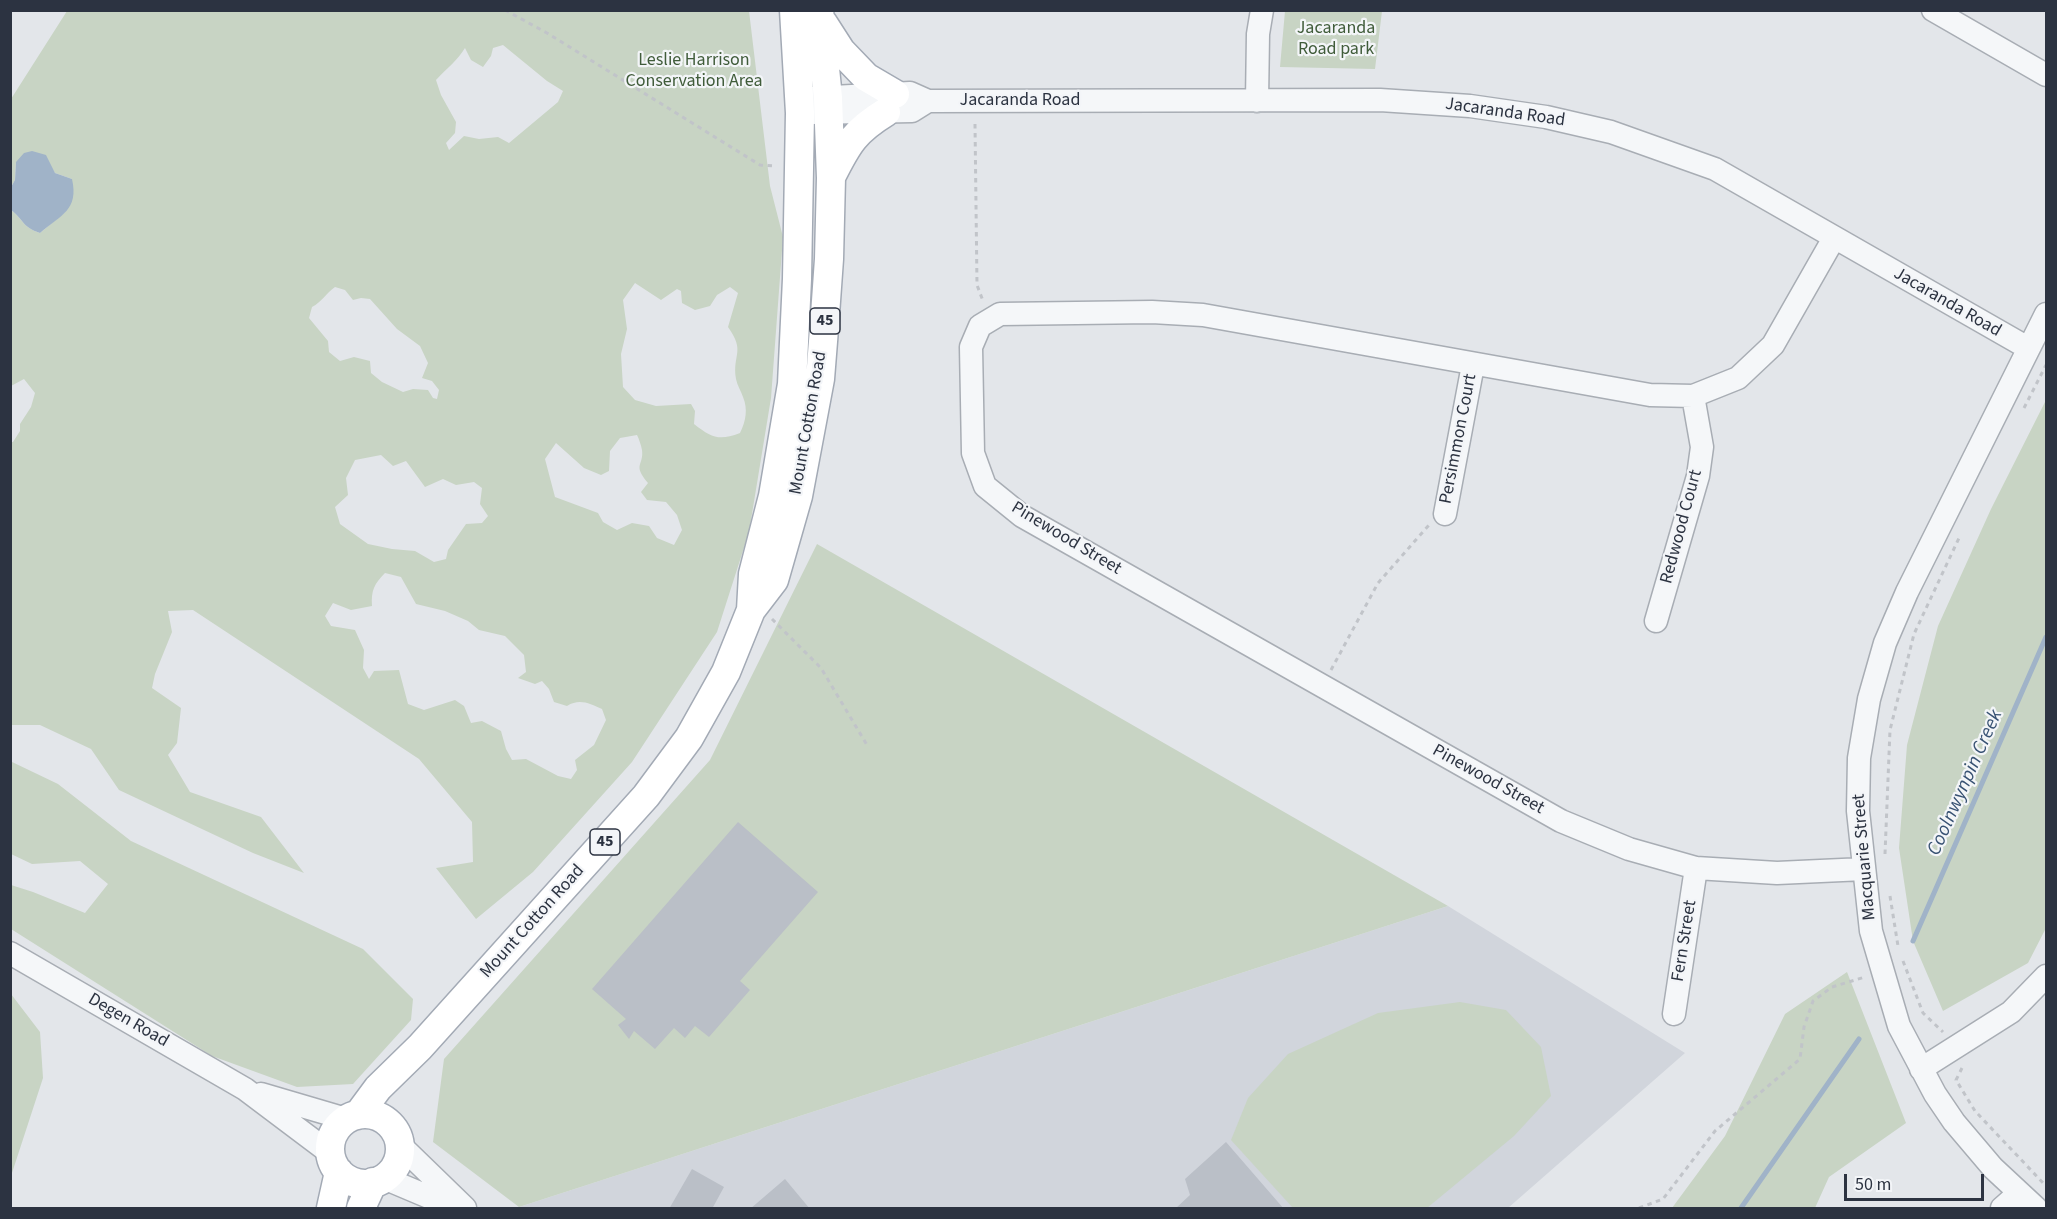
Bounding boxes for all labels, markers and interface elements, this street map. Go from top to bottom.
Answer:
park label: Jacaranda Road park [1297,18,1375,60]
park label: Leslie Harrison Conservation Area [625,50,763,92]
street label: Jacaranda Road [960,90,1080,112]
street label: Jacaranda Road [1444,94,1566,132]
street label: Jacaranda Road [1889,263,2005,343]
road number: 45 [810,308,840,334]
street label: Mount Cotton Road [786,350,832,496]
street label: Persimmon Court [1436,372,1482,506]
street label: Redwood Court [1656,468,1708,586]
street label: Pinewood Street [1007,498,1125,580]
water label: Coolnwynpin Creek [1923,706,2009,860]
street label: Pinewood Street [1428,740,1548,820]
street label: Macquarie Street [1849,793,1881,921]
road number: 45 [590,829,620,855]
street label: Mount Cotton Road [476,861,590,983]
street label: Fern Street [1668,899,1702,983]
street label: Degen Road [84,989,172,1053]
scale bar [1847,1162,1986,1200]
text: 50 m [1855,1172,1891,1197]

